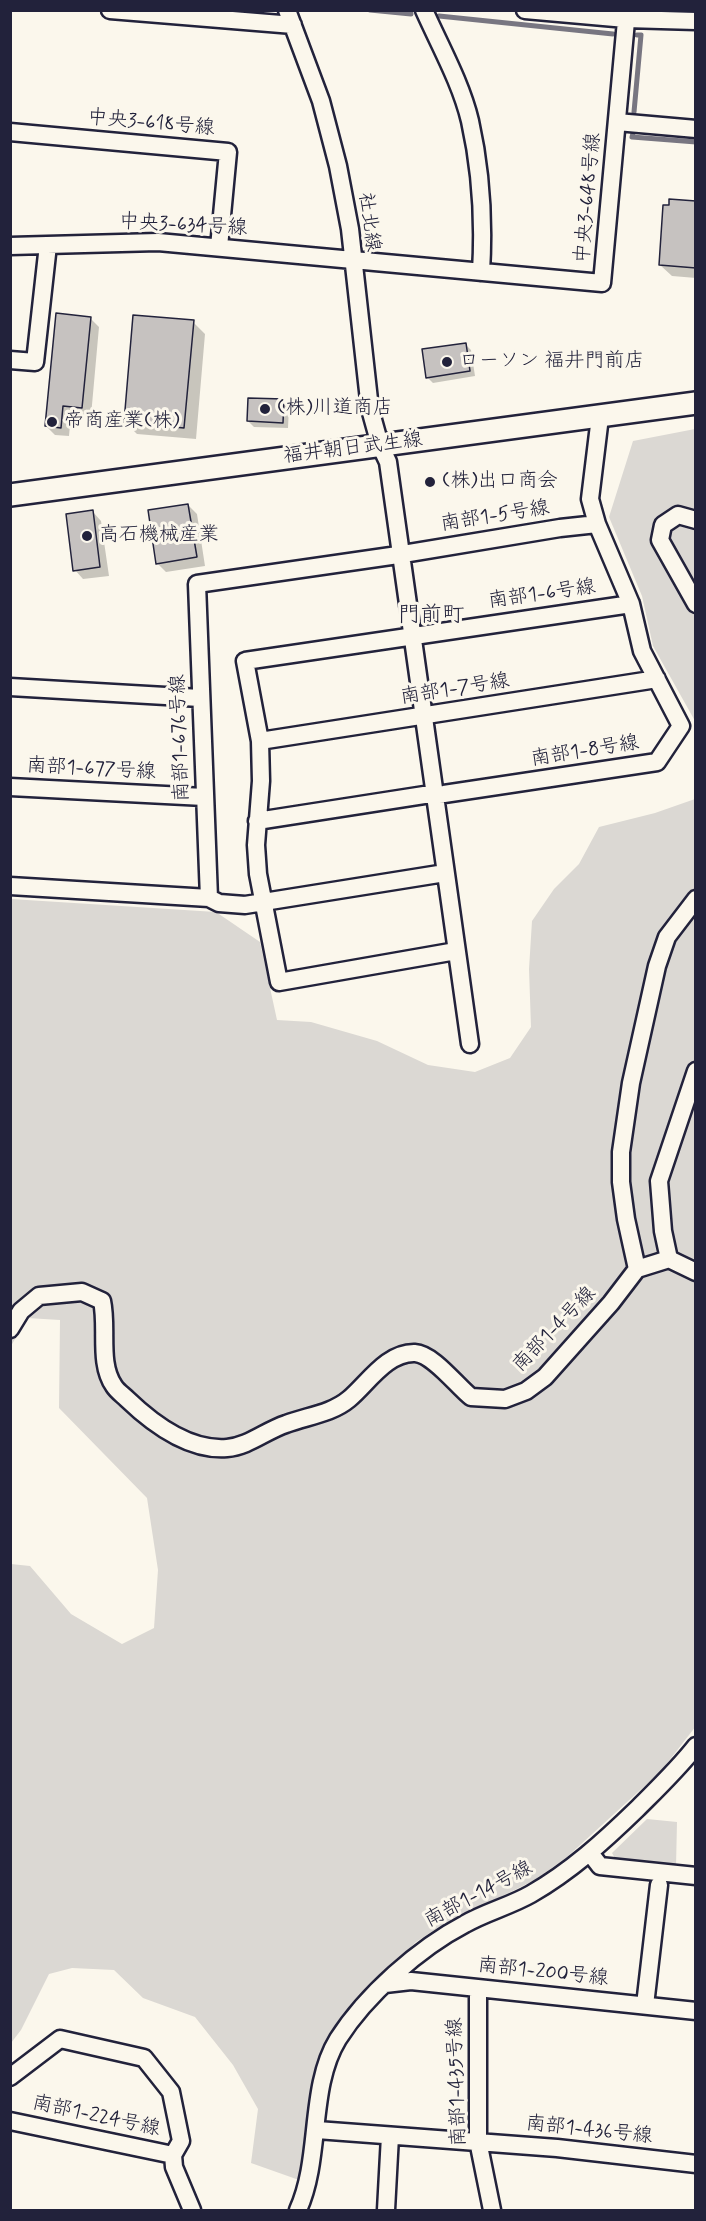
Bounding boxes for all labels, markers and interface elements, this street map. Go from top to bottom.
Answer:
street label: 中央3-618号線 [86,106,216,142]
street label: 中央3-648号線 [571,132,607,264]
street label: 社北線 [352,191,384,253]
street label: 中央3-634号線 [118,211,248,241]
place label: ローソン 福井門前店 [459,350,644,374]
marker: ローソン 福井門前店 [440,355,454,369]
place label: (株)川道商店 [277,397,393,421]
marker: (株)川道商店 [258,402,272,416]
place label: 帝商産業(株) [64,410,180,434]
marker: 帝商産業(株) [45,415,59,429]
street label: 福井朝日武生線 [282,429,424,469]
place label: (株)出口商会 [442,470,558,494]
marker: (株)出口商会 [423,475,437,489]
street label: 南部1-5号線 [439,497,551,537]
place label: 高石機械産業 [99,524,219,548]
marker: 高石機械産業 [80,529,94,543]
street label: 南部1-6号線 [487,576,597,614]
district label: 門前町 [398,603,464,629]
street label: 南部1-7号線 [399,670,511,710]
street label: 南部1-676号線 [167,674,195,802]
street label: 南部1-8号線 [529,732,641,772]
street label: 南部1-677号線 [26,755,156,785]
street label: 南部1-4号線 [508,1282,602,1378]
street label: 南部1-14号線 [421,1856,537,1934]
street label: 南部1-200号線 [477,1954,609,1992]
street label: 南部1-435号線 [444,2017,472,2147]
street label: 南部1-224号線 [30,2092,162,2142]
street label: 南部1-436号線 [524,2112,654,2150]

